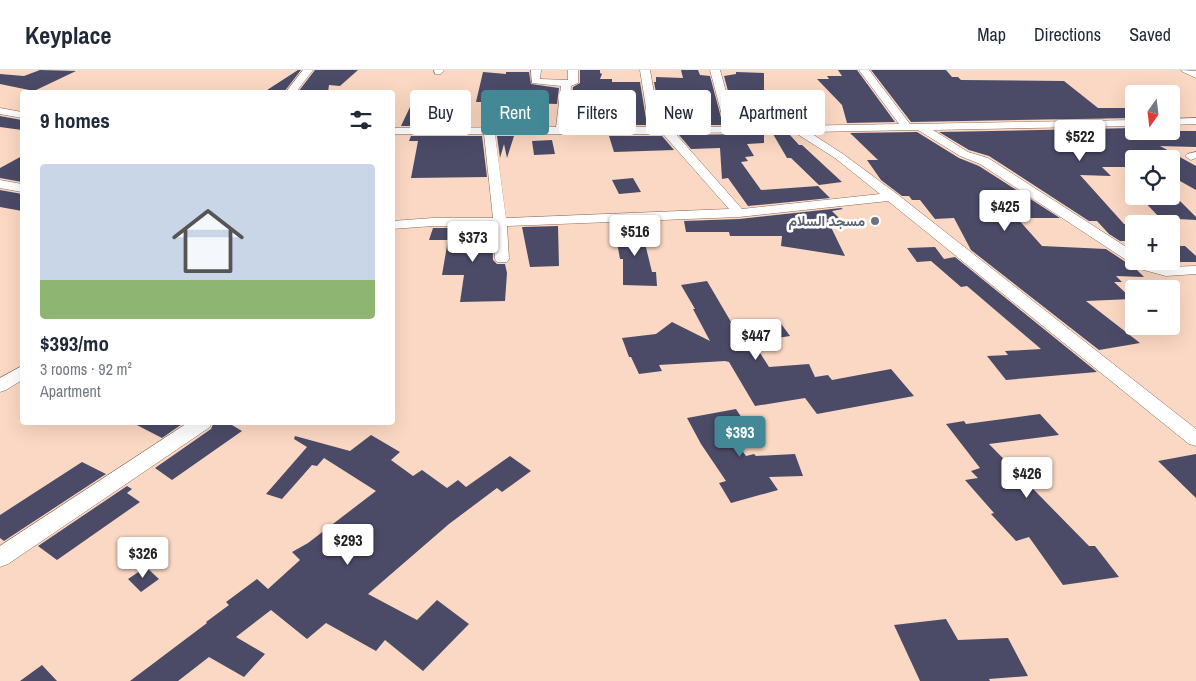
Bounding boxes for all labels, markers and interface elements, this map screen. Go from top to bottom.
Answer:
text: Keyplace [25,19,111,51]
text: Map [977,22,1006,47]
text: Directions [1034,22,1101,47]
text: Saved [1129,22,1171,47]
north arrow [1125,85,1180,140]
map controls [1125,85,1180,335]
chip: Buy [410,90,471,135]
chip: Rent [481,90,549,135]
chip: Filters [559,90,636,135]
chip: New [646,90,711,135]
chip: Apartment [721,90,825,135]
text: 9 homes [40,106,110,135]
icon: filters [347,106,375,134]
pin: $522 [1050,119,1110,162]
text: $522 [1065,125,1095,147]
button: locate [1125,150,1180,205]
pin: $425 [975,190,1035,232]
text: $425 [990,195,1020,217]
icon: home [163,196,253,286]
place label: مسجد السلام [788,212,865,230]
pin: $516 [605,214,665,257]
marker: مسجد السلام [869,215,881,227]
button: + [1125,215,1180,270]
pin: $373 [443,220,503,263]
text: $516 [620,220,650,242]
text: $373 [458,226,488,248]
button: − [1125,280,1180,335]
pin: $447 [726,318,786,361]
text: $447 [741,324,771,346]
text: $393/mo [40,329,109,358]
text: 3 rooms · 92 m² [40,358,132,380]
text: Apartment [40,380,101,402]
pin: $393 [710,416,770,458]
text: $393 [725,421,755,443]
pin: $426 [997,456,1057,499]
text: $426 [1012,462,1042,484]
pin: $293 [318,524,378,566]
text: $293 [333,529,363,551]
pin: $326 [113,536,173,579]
text: $326 [128,542,158,564]

